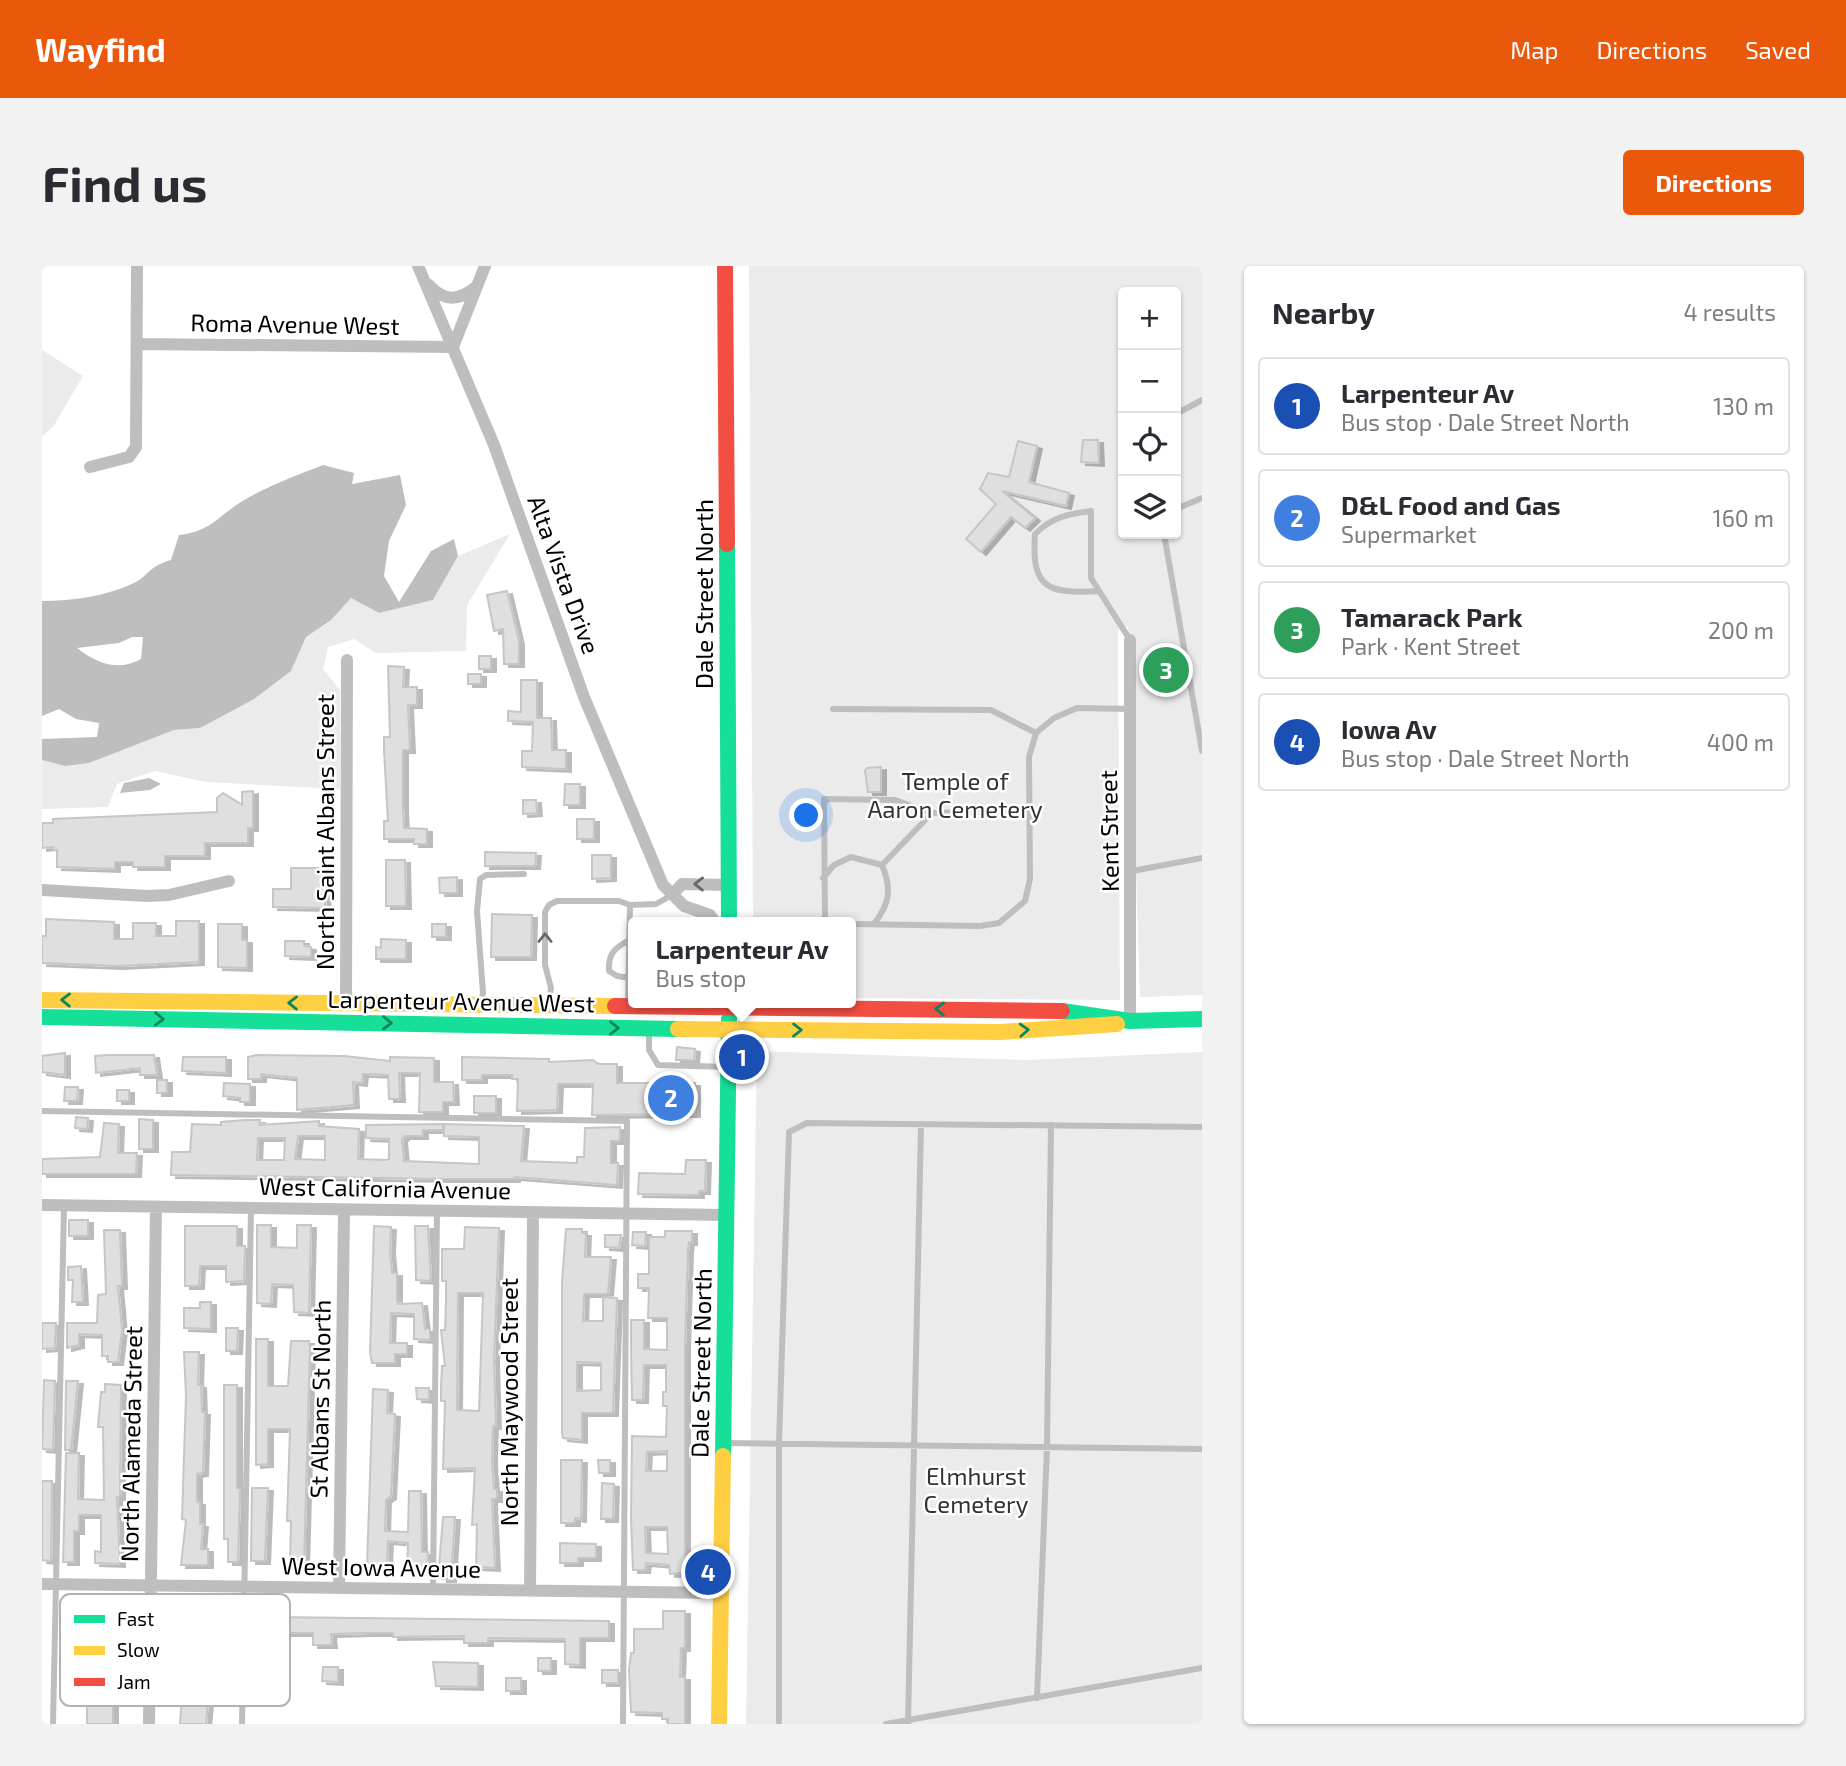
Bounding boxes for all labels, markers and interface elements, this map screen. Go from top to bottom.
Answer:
text: Wayfind [35,29,166,69]
text: Map [1510,35,1558,64]
text: Directions [1596,35,1707,64]
text: Saved [1745,35,1811,64]
button: Directions [1623,150,1804,215]
text: Find us [42,153,207,212]
map controls [1118,287,1181,539]
button: + [1118,287,1181,350]
text: Nearby [1272,294,1375,330]
text: 4 results [1684,298,1776,326]
street label: Roma Avenue West [190,307,400,340]
button: − [1118,350,1181,413]
text: Larpenteur Av [1341,377,1514,408]
text: 1 [1292,392,1302,420]
text: 130 m [1713,392,1774,420]
text: Bus stop · Dale Street North [1341,408,1630,436]
button: locate [1118,413,1181,476]
button: layers [1118,476,1181,539]
text: D&L Food and Gas [1341,489,1561,520]
street label: Alta Vista Drive [522,491,606,658]
street label: Dale Street North [689,499,718,689]
text: 2 [1290,504,1304,532]
text: 160 m [1713,504,1774,532]
text: Supermarket [1341,520,1476,548]
text: Tamarack Park [1341,601,1522,632]
text: 3 [1290,616,1304,644]
text: 200 m [1708,616,1774,644]
text: Park · Kent Street [1341,632,1520,660]
pin: 3 [1143,644,1189,696]
street label: North Saint Albans Street [310,694,339,970]
text: Iowa Av [1341,713,1437,744]
text: 4 [1290,728,1304,756]
text: 400 m [1707,728,1774,756]
text: Bus stop · Dale Street North [1341,744,1630,772]
park label: Temple of Aaron Cemetery [867,766,1043,823]
street label: Kent Street [1093,770,1124,892]
your location [789,798,823,832]
one-way arrow [693,877,704,892]
popup [628,917,856,1008]
one-way arrow [537,932,553,942]
text: Larpenteur Av [655,933,829,964]
text: Bus stop [655,964,746,992]
street label: Larpenteur Avenue West [327,984,595,1017]
one-way arrow [60,992,71,1008]
one-way arrow [288,996,299,1011]
one-way arrow [934,1002,945,1017]
one-way arrow [154,1011,165,1027]
one-way arrow [381,1016,392,1031]
one-way arrow [609,1021,620,1036]
one-way arrow [792,1022,803,1038]
one-way arrow [1019,1023,1030,1038]
pin: 1 [719,1031,765,1083]
pin: 2 [648,1072,694,1124]
street label: West California Avenue [259,1171,511,1204]
street label: Dale Street North [684,1268,717,1458]
street label: North Maywood Street [494,1278,523,1526]
street label: St Albans St North [303,1299,336,1499]
street label: North Alameda Street [114,1326,147,1562]
park label: Elmhurst Cemetery [924,1461,1029,1518]
pin: 4 [685,1546,731,1598]
street label: West Iowa Avenue [281,1550,481,1583]
legend [60,1594,290,1706]
text: Fast [117,1607,154,1630]
text: Slow [117,1638,160,1661]
text: Jam [117,1670,151,1693]

